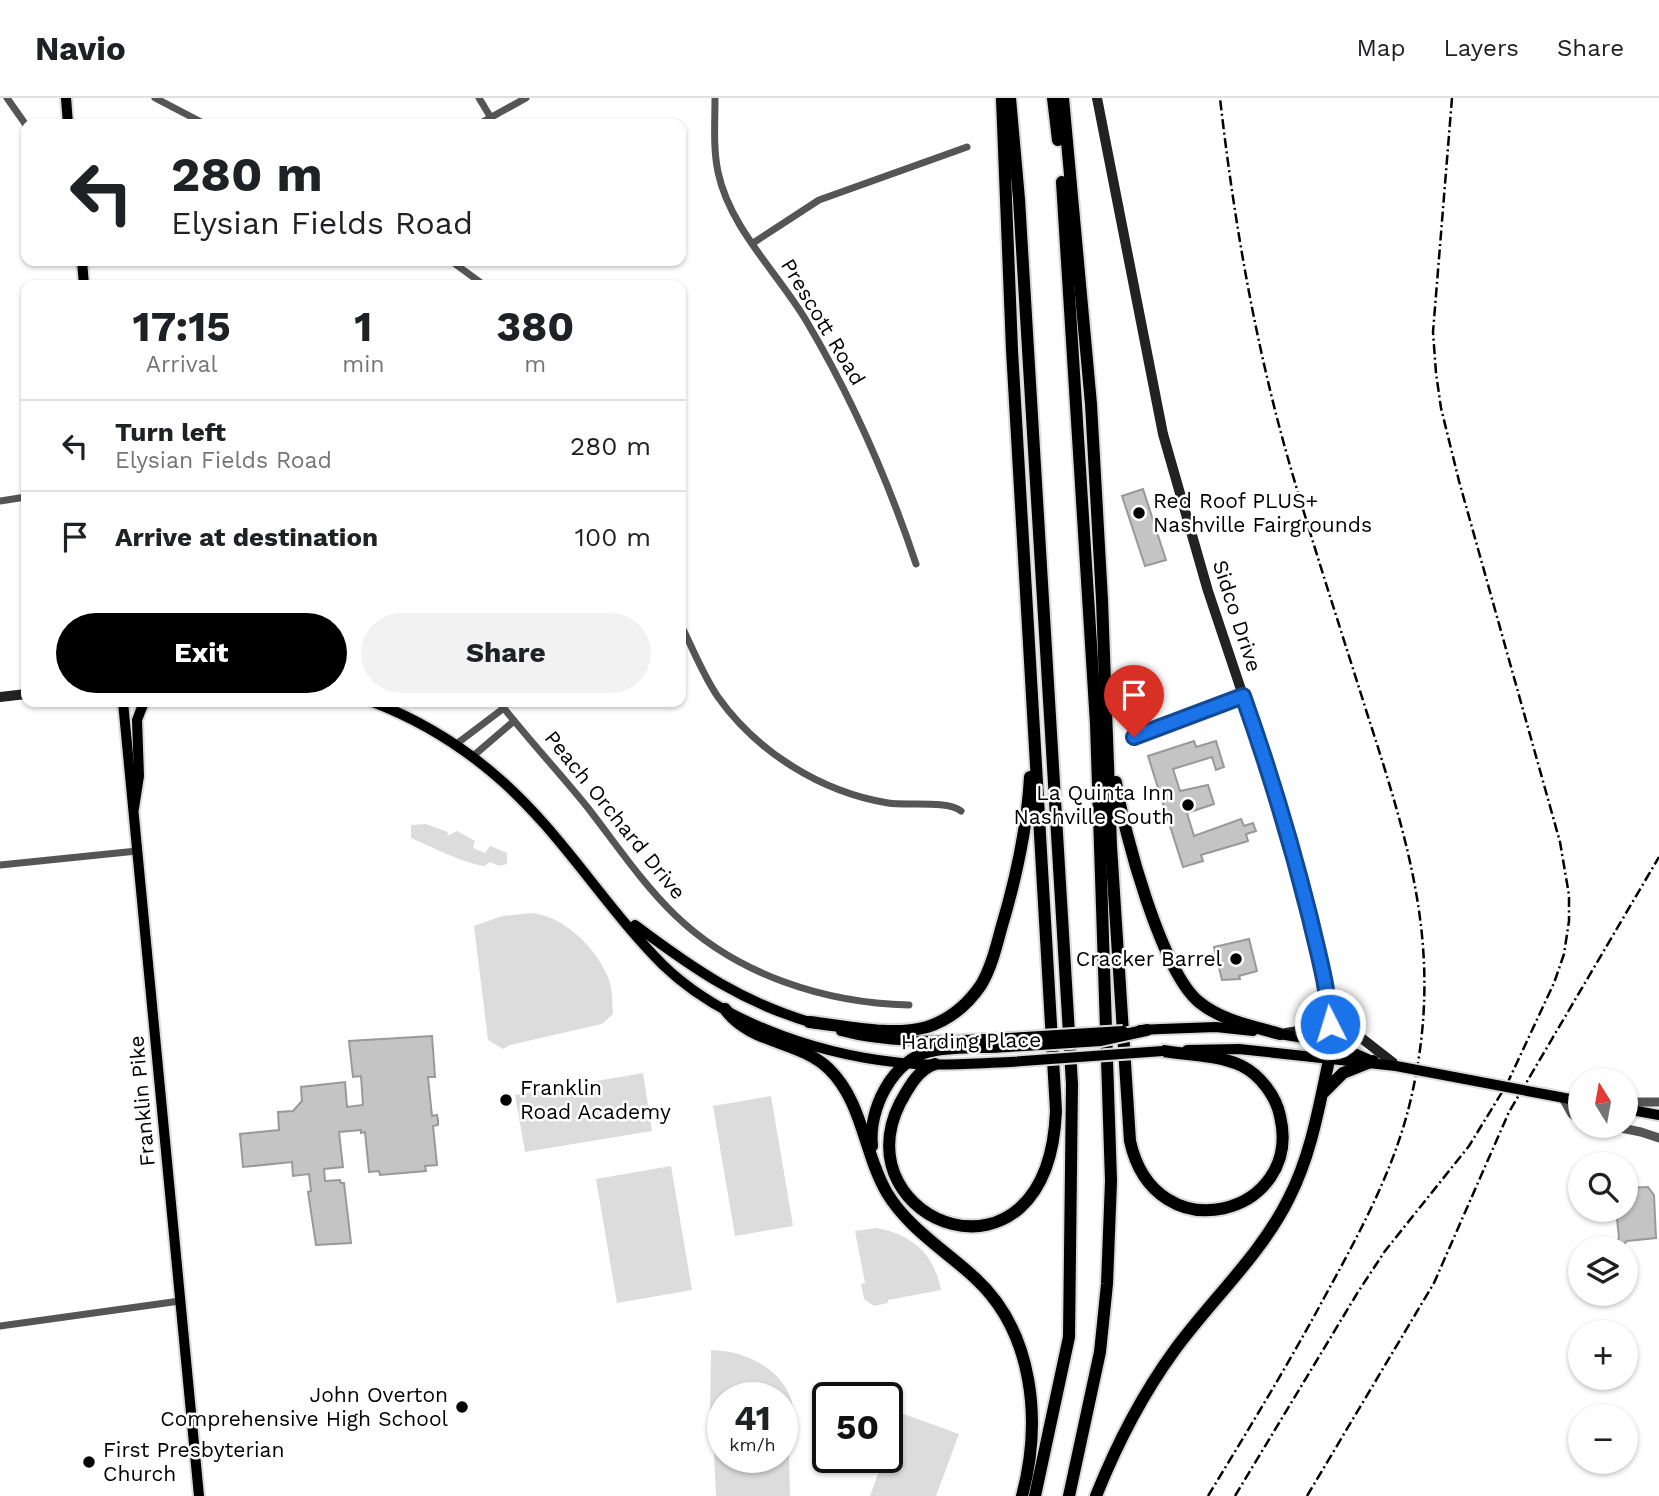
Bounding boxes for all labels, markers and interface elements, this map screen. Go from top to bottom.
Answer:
text: Navio [35,29,126,68]
text: Map [1357,34,1405,62]
text: Layers [1443,34,1519,62]
text: Share [1557,34,1624,62]
text: 280 m [171,145,323,203]
icon: left [56,147,147,238]
text: Elysian Fields Road [171,204,473,242]
street label: Prescott Road [776,254,871,390]
text: 17:15 [133,302,231,351]
text: 1 [354,302,372,351]
text: 380 [496,302,574,351]
text: Arrival [146,351,218,378]
text: min [342,351,385,378]
text: m [524,351,546,378]
text: Turn left [115,417,226,447]
icon: left [56,427,94,465]
text: 280 m [570,431,651,461]
text: Elysian Fields Road [115,447,332,474]
place label: Red Roof PLUS+ Nashville Fairgrounds [1153,488,1372,537]
marker: Red Roof PLUS+ Nashville Fairgrounds [1131,505,1147,521]
icon: arrive [56,518,94,556]
text: Arrive at destination [115,522,378,552]
text: 100 m [575,522,651,552]
street label: Sidco Drive [1208,557,1267,675]
button: Exit [56,613,347,693]
button: Share [361,613,651,693]
pin [1104,665,1164,737]
icon: arrive [1115,676,1153,714]
street label: Peach Orchard Drive [540,725,691,904]
place label: La Quinta Inn Nashville South [1014,780,1174,829]
marker: La Quinta Inn Nashville South [1180,797,1196,813]
place label: Cracker Barrel [1076,946,1223,971]
marker: Cracker Barrel [1228,951,1244,967]
position arrow [1293,987,1367,1061]
street label: Harding Place [901,1027,1041,1054]
street label: Franklin Pike [123,1035,160,1168]
north arrow [1568,1068,1638,1138]
map controls [1568,1068,1638,1474]
place label: Franklin Road Academy [520,1075,671,1124]
marker: Franklin Road Academy [498,1092,514,1108]
button: search [1568,1152,1638,1222]
button: layers [1568,1236,1638,1306]
button: + [1568,1320,1638,1390]
place label: John Overton Comprehensive High School [160,1382,449,1431]
speed limit sign: 50 [812,1382,903,1473]
text: 41 [734,1397,771,1439]
marker: John Overton Comprehensive High School [454,1399,470,1415]
button: − [1568,1404,1638,1474]
text: km/h [729,1434,776,1455]
place label: First Presbyterian Church [103,1437,284,1486]
marker: First Presbyterian Church [81,1454,97,1470]

